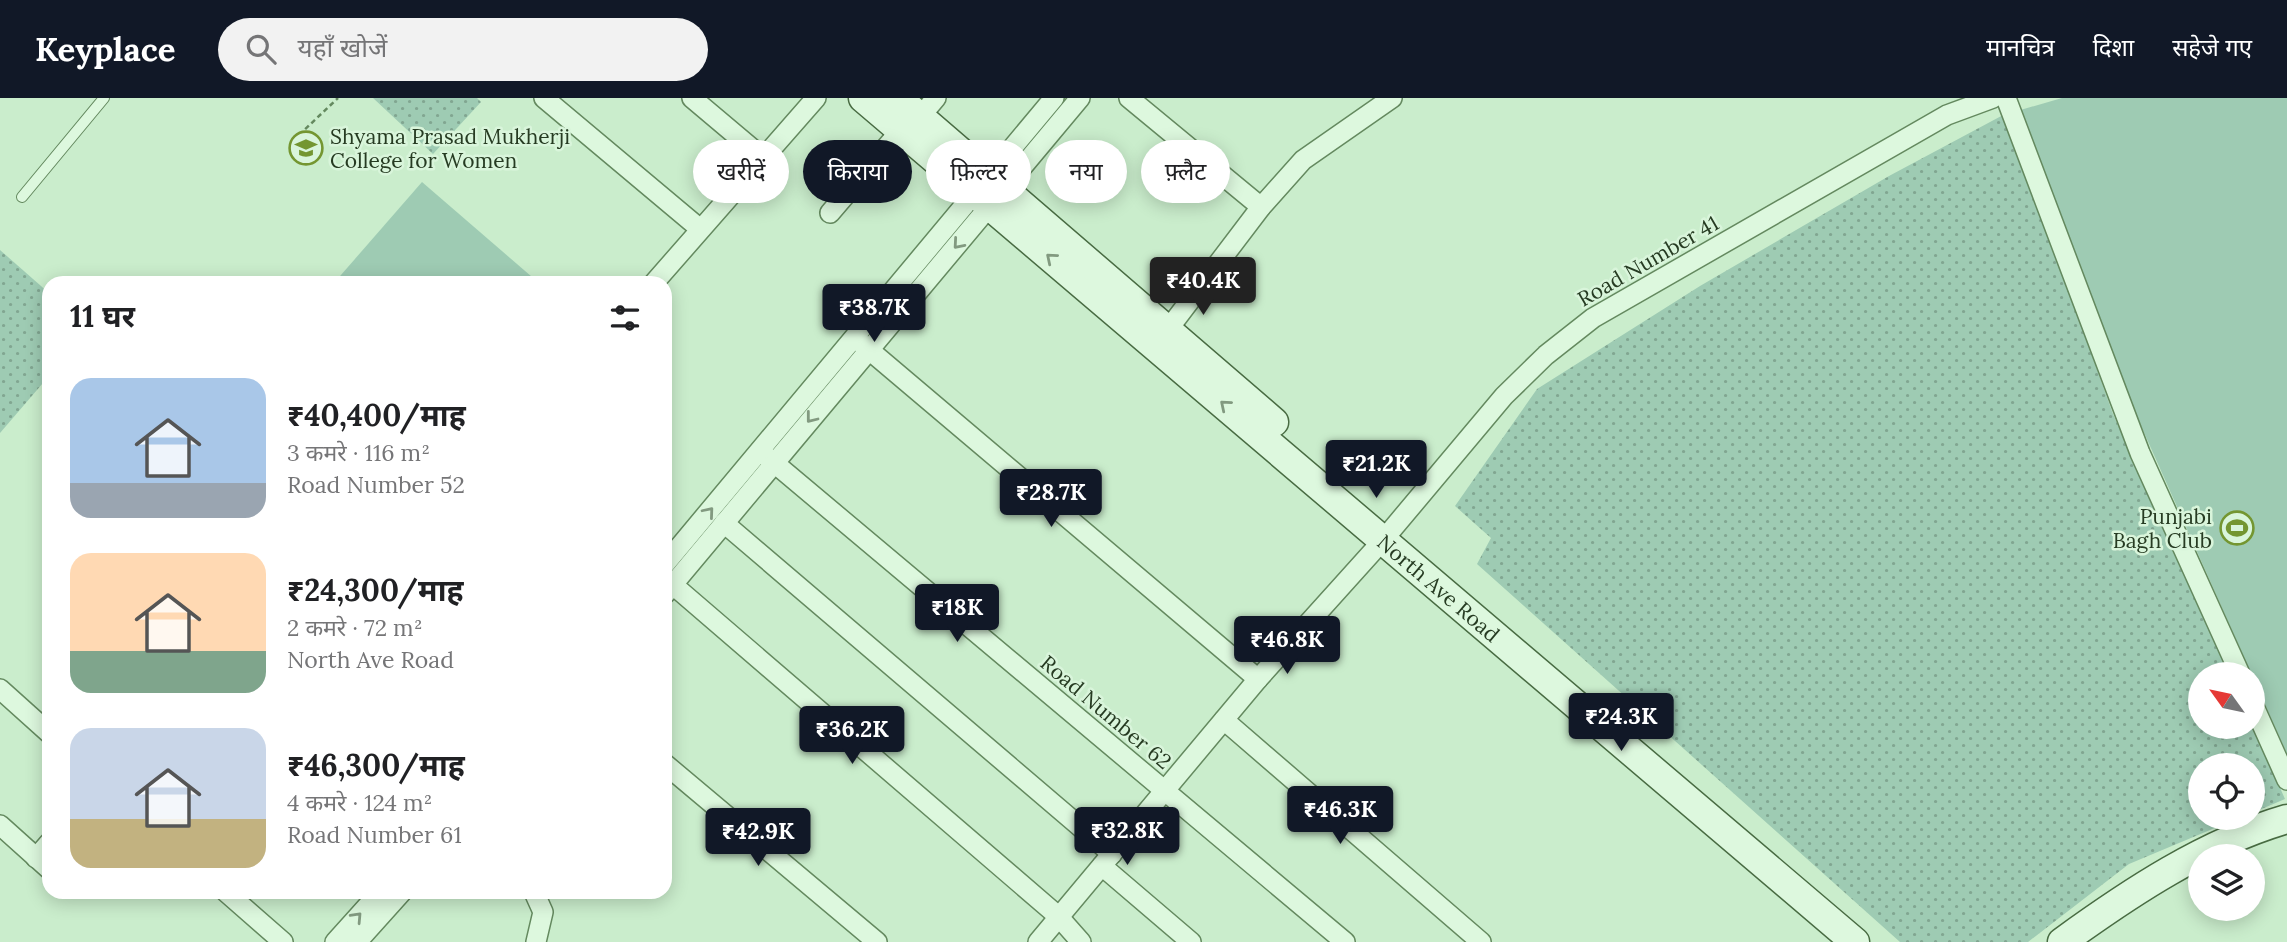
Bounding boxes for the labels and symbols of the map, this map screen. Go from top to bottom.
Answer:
place label: Shyama Prasad Mukherji College for Women [330,123,570,174]
school or university icon: Shyama Prasad Mukherji College for Women [287,129,325,167]
street label: Road Number 41 [1572,210,1724,312]
one-way arrow [954,236,966,249]
one-way arrow [1047,254,1060,266]
pin: ₹40.4K [1146,258,1260,317]
pin: ₹38.7K [817,285,931,344]
one-way arrow [1220,401,1233,413]
one-way arrow [807,411,820,423]
pin: ₹21.2K [1319,440,1433,500]
pin: ₹28.7K [994,470,1108,529]
place label: Punjabi Bagh Club [2113,503,2212,554]
one-way arrow [701,507,713,520]
sports icon: Punjabi Bagh Club [2218,509,2256,547]
street label: North Ave Road [1372,528,1506,648]
pin: ₹18K [916,584,998,644]
pin: ₹46.8K [1230,616,1344,676]
street label: Road Number 62 [1035,649,1177,775]
north arrow [2188,662,2264,738]
pin: ₹24.3K [1564,694,1678,753]
pin: ₹36.2K [795,706,909,766]
pin: ₹46.3K [1283,786,1397,846]
pin: ₹42.9K [701,808,815,868]
pin: ₹32.8K [1070,808,1184,867]
one-way arrow [349,912,362,925]

